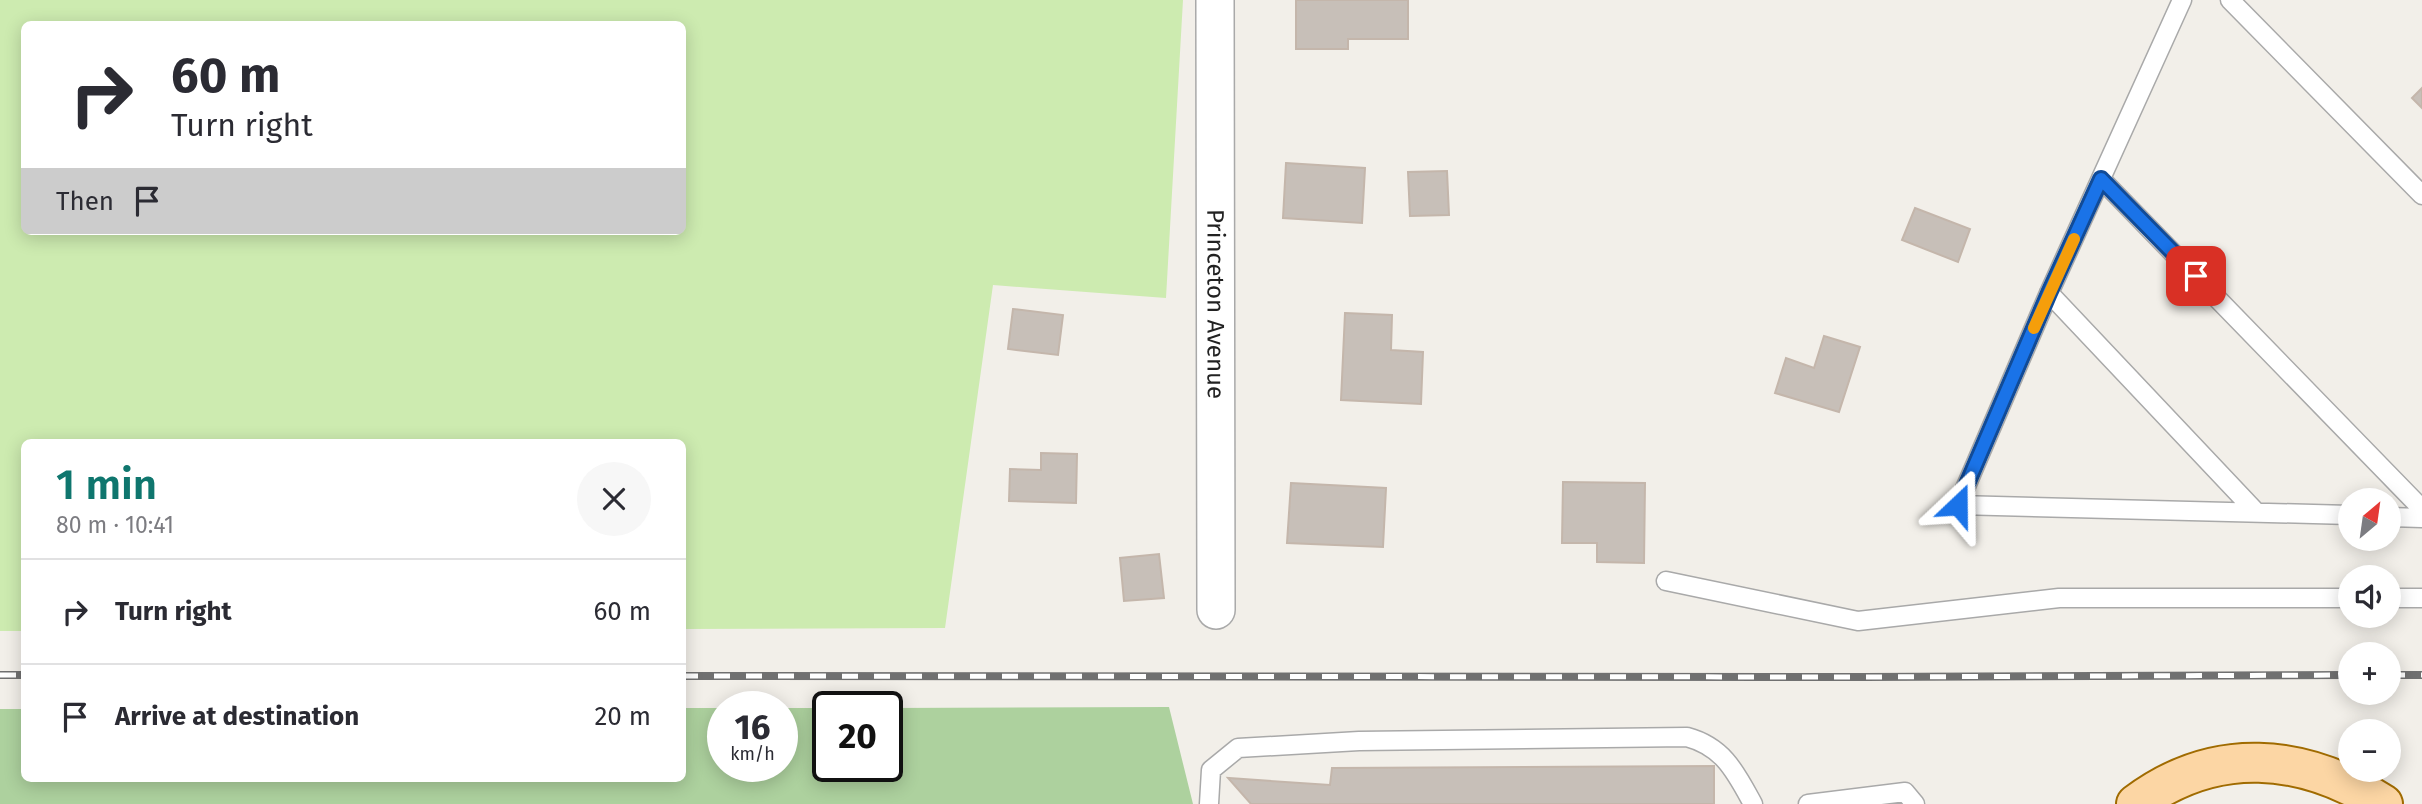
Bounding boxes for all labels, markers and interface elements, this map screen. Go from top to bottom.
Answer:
text: 60 m [171,46,280,105]
icon: right [56,49,147,140]
text: Turn right [171,106,313,144]
icon: arrive [128,182,166,220]
text: Then [56,186,114,217]
street label: Princeton Avenue [1201,209,1230,399]
pin [2166,246,2226,306]
icon: arrive [2177,257,2215,295]
text: 1 min [56,460,157,510]
button: close [577,462,651,536]
position arrow [1921,468,1995,542]
north arrow [2338,488,2401,551]
map controls [2338,488,2401,782]
text: 80 m · 10:41 [56,511,174,539]
button: sound [2338,565,2401,628]
icon: right [56,593,94,631]
text: Turn right [115,596,232,627]
text: 60 m [593,596,651,627]
button: + [2338,642,2401,705]
speed limit sign: 20 [812,691,903,782]
icon: arrive [56,698,94,736]
text: Arrive at destination [115,701,359,732]
text: 20 m [594,701,651,732]
text: 16 [735,706,770,748]
button: − [2338,719,2401,782]
text: km/h [730,743,775,765]

